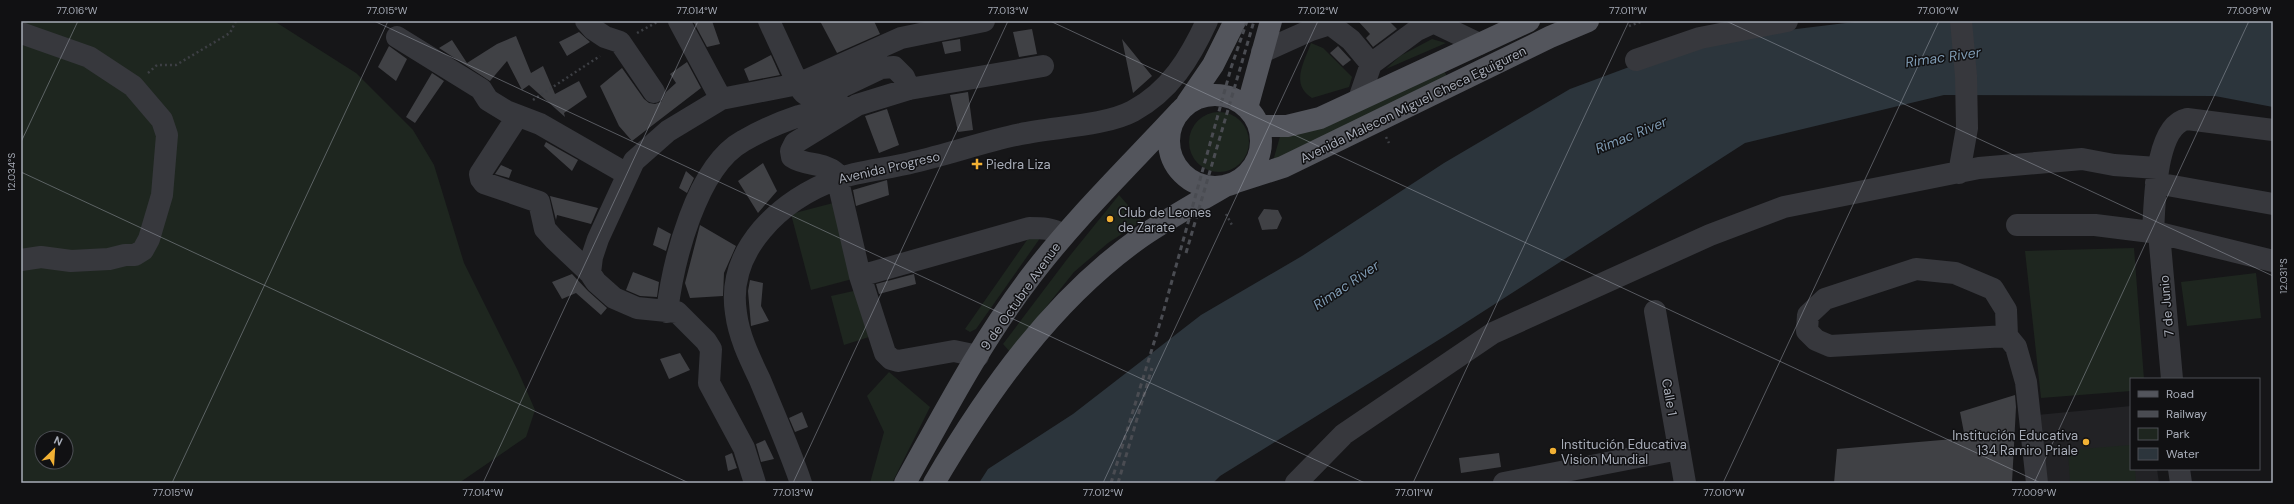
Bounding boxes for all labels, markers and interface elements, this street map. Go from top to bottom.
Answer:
text: 77.016°W [56,4,98,17]
text: 77.015°W [367,4,408,17]
text: 77.014°W [677,4,718,17]
text: 77.013°W [988,4,1029,17]
text: 77.012°W [1298,4,1339,17]
text: 77.011°W [1609,4,1647,17]
text: 77.010°W [1917,4,1959,17]
text: 77.009°W [2227,4,2272,17]
street label: Avenida Malecon Miguel Checa Eguiguren [1297,42,1529,167]
water label: Rimac River [1904,43,1983,71]
water label: Rimac River [1592,112,1670,158]
street label: Avenida Progreso [836,147,942,187]
text: 12.034°S [5,153,18,191]
place label: Piedra Liza [986,156,1051,173]
marker: Piedra Liza [971,158,983,170]
place label: Club de Leones de Zarate [1118,204,1211,236]
marker: Club de Leones de Zarate [1105,214,1115,224]
street label: 9 de Octubre Avenue [977,239,1064,354]
water label: Rimac River [1309,256,1383,314]
text: 12.031°S [2277,258,2290,294]
street label: 7 de Junio [2155,274,2178,337]
street label: Calle 1 [1658,377,1681,417]
legend [2130,378,2260,470]
text: Road [2166,386,2194,402]
text: Railway [2166,406,2207,422]
text: Park [2166,426,2190,442]
place label: Institución Educativa 134 Ramiro Priale [1952,427,2078,459]
north arrow [34,430,74,470]
text: N [52,433,65,449]
place label: Institución Educativa Vision Mundial [1561,436,1687,468]
marker: Institución Educativa 134 Ramiro Priale [2081,437,2091,447]
marker: Institución Educativa Vision Mundial [1548,446,1558,456]
text: Water [2166,446,2200,462]
text: 77.015°W [153,486,194,499]
text: 77.014°W [463,486,504,499]
text: 77.013°W [773,486,814,499]
text: 77.012°W [1083,486,1124,499]
text: 77.011°W [1395,486,1433,499]
text: 77.010°W [1703,486,1745,499]
text: 77.009°W [2012,486,2057,499]

